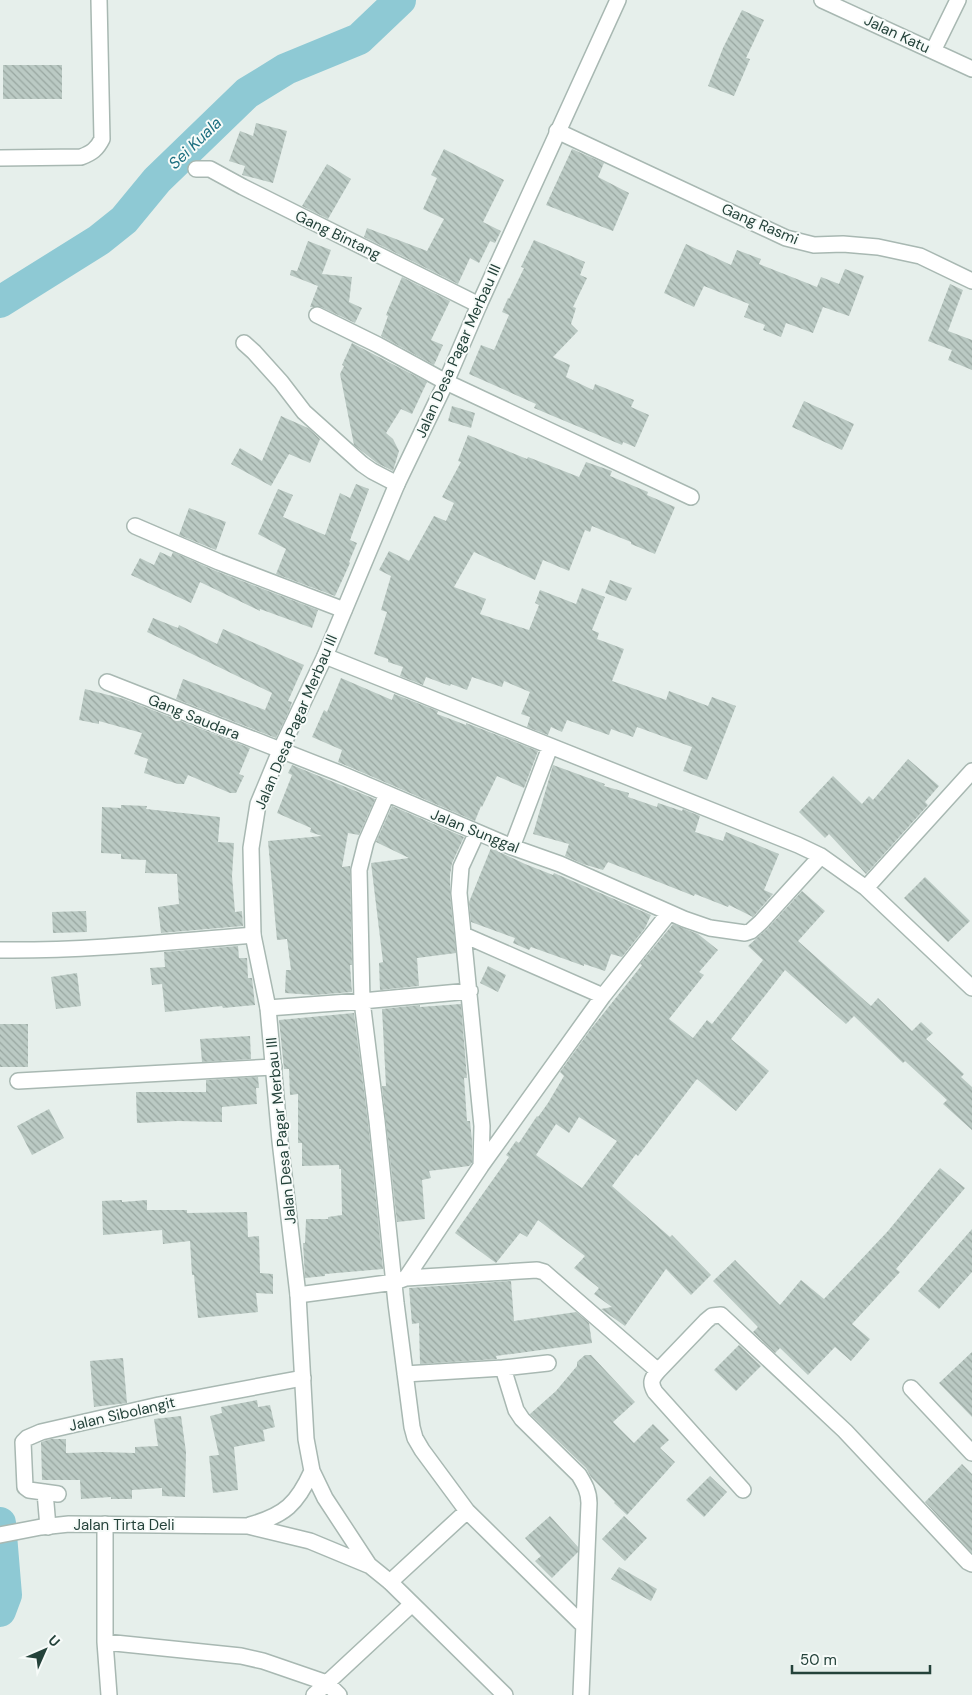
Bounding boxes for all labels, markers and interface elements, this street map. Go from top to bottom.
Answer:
street label: Jalan Katu [861,10,933,58]
water label: Sei Kuala [164,112,226,174]
street label: Gang Rasmi [718,199,802,249]
street label: Gang Bintang [292,206,384,264]
street label: Jalan Desa Pagar Merbau III [411,261,505,441]
street label: Jalan Desa Pagar Merbau III [250,631,342,813]
street label: Gang Saudara [145,690,243,744]
street label: Jalan Sunggal [428,804,522,858]
street label: Jalan Desa Pagar Merbau III [261,1036,301,1226]
street label: Jalan Sibolangit [67,1392,177,1436]
street label: Jalan Tirta Deli [73,1515,175,1535]
north arrow [20,1625,70,1675]
text: U [44,1631,64,1651]
scale bar [792,1642,930,1674]
text: 50 m [800,1650,837,1670]

